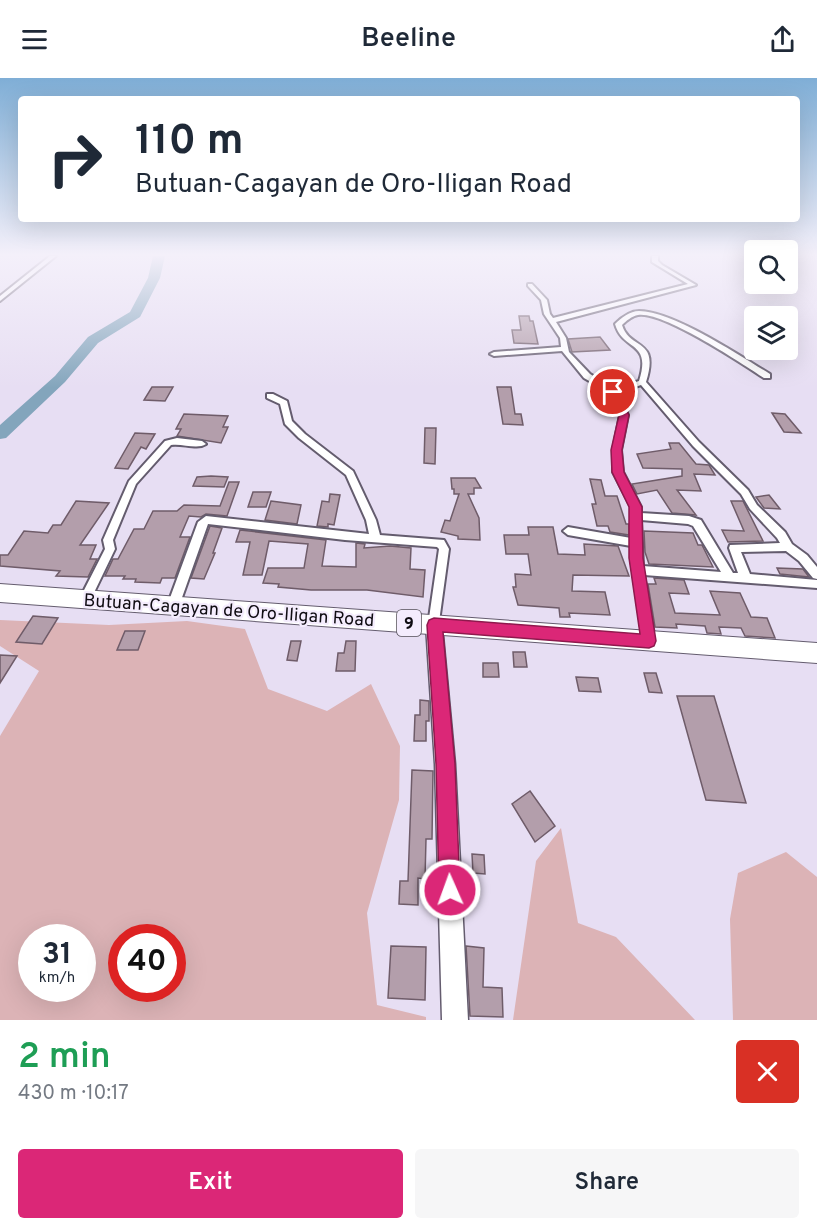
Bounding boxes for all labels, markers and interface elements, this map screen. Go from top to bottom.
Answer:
text: Beeline [361,22,456,56]
icon: menu [18,23,51,56]
icon: share [766,23,799,56]
text: 110 m [135,116,244,169]
icon: right [36,120,114,198]
text: Butuan-Cagayan de Oro-Iligan Road [135,168,572,202]
map controls [744,240,798,360]
button: search [744,240,798,294]
button: layers [744,306,798,360]
pin [587,366,638,417]
icon: arrive [596,375,629,408]
street label: Butuan-Cagayan de Oro-Iligan Road [83,590,375,633]
road number: 9 [397,610,421,636]
position arrow [418,858,482,922]
speed limit sign: 40 [108,924,186,1002]
text: 31 [42,937,72,974]
text: km/h [39,969,75,988]
text: 2 min [18,1035,111,1081]
button: close [736,1040,799,1103]
text: 430 m · 10:17 [18,1081,129,1107]
button: Exit [18,1149,403,1218]
button: Share [415,1149,799,1218]

